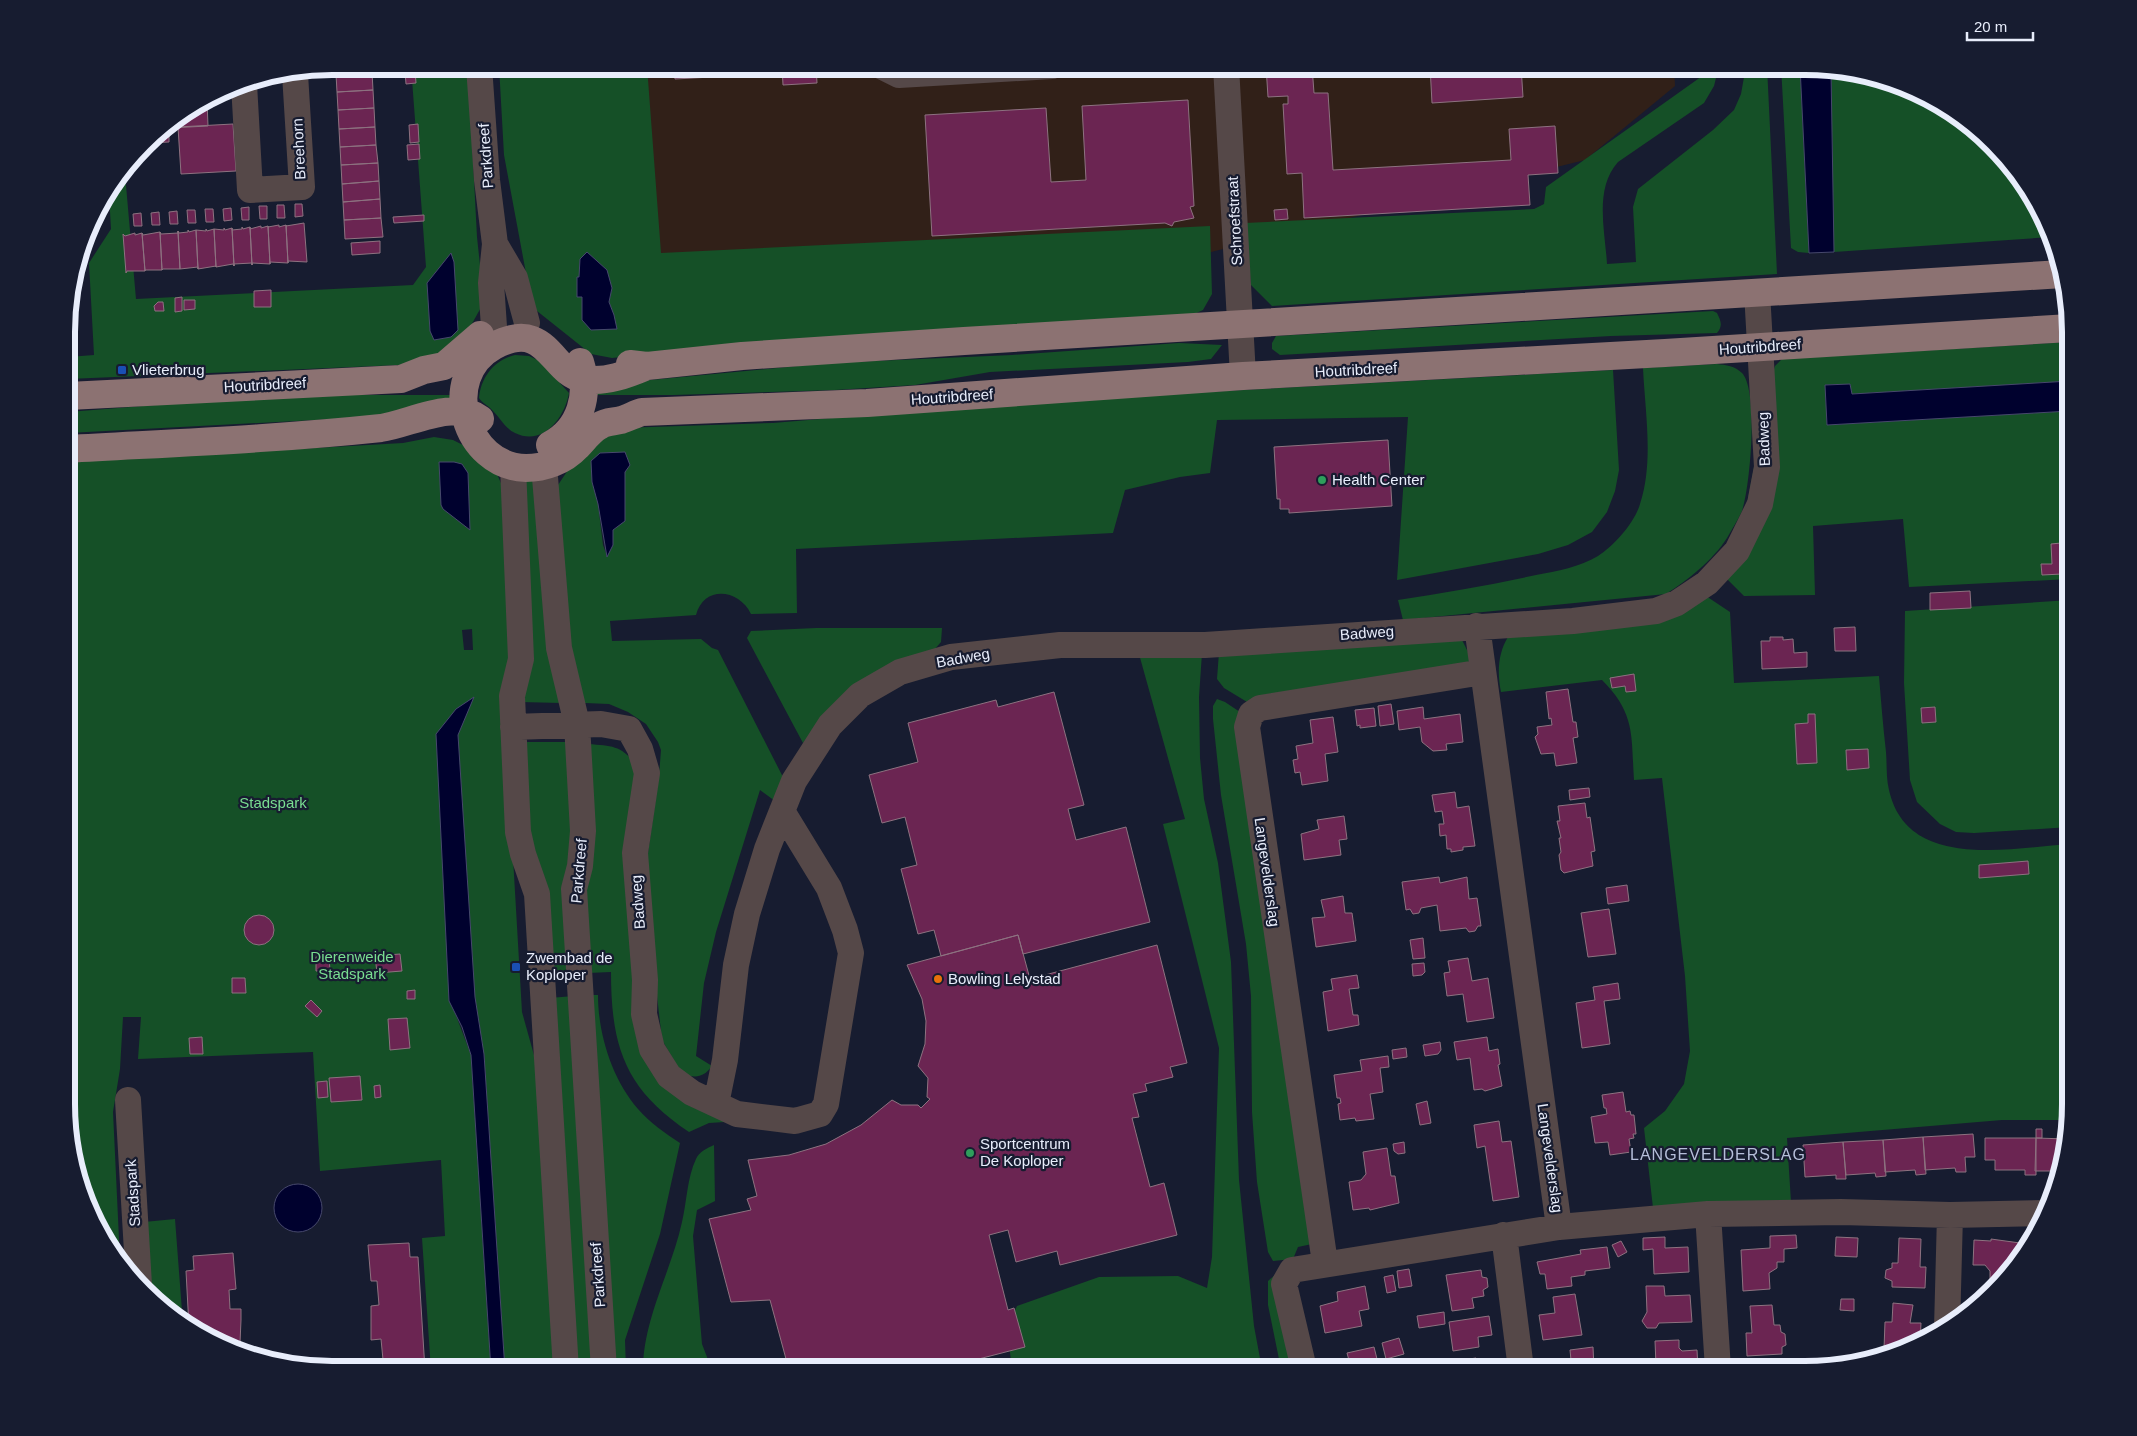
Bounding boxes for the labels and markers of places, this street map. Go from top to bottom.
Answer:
place label: Vlieterbrug [132,361,205,378]
marker: Vlieterbrug [116,364,128,376]
place label: Health Center [1332,471,1425,488]
marker: Health Center [1316,474,1328,486]
place label: Zwembad de Koploper [526,949,613,983]
marker: Zwembad de Koploper [510,961,522,973]
place label: Bowling Lelystad [948,970,1061,987]
marker: Bowling Lelystad [932,973,944,985]
place label: Sportcentrum De Koploper [980,1135,1070,1169]
marker: Sportcentrum De Koploper [964,1147,976,1159]

